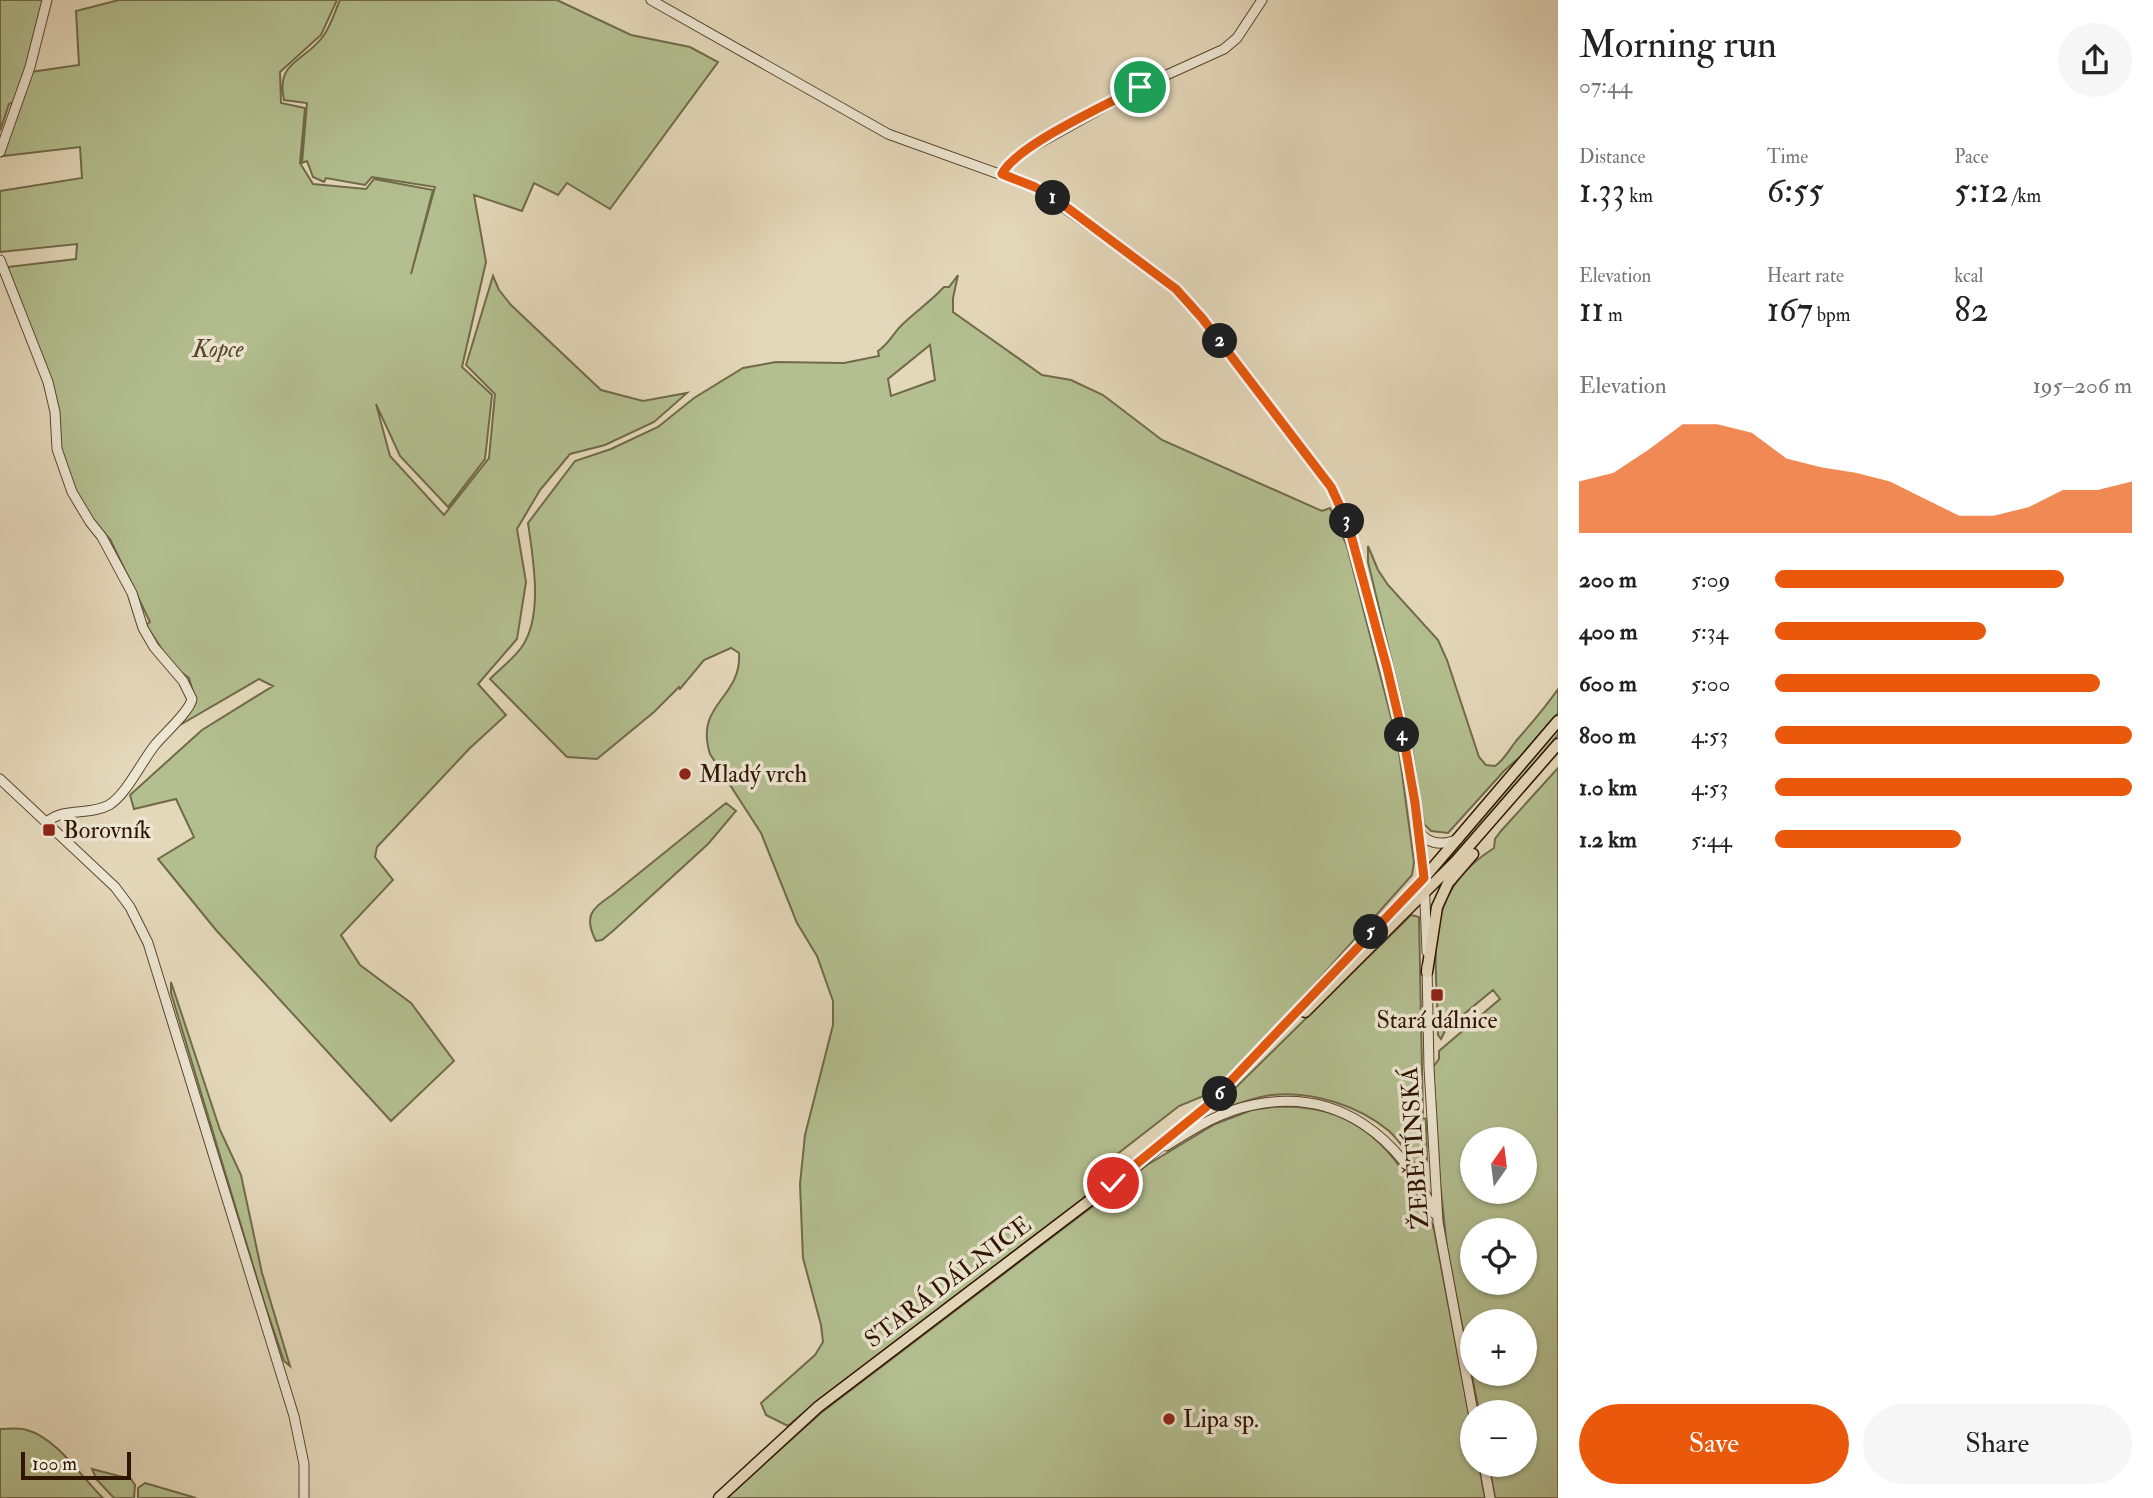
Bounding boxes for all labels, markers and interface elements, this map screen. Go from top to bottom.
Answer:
text: Morning run [1579,21,1777,69]
button: share [2058,23,2132,97]
pin [1110,57,1170,117]
icon: arrive [1121,68,1159,106]
text: 07:44 [1579,71,1632,100]
text: Distance [1579,145,1645,169]
text: Time [1767,145,1808,169]
text: Pace [1954,145,1988,169]
text: 1.33 [1579,169,1625,213]
text: 6:55 [1767,169,1824,213]
text: 5:12 [1954,169,2009,213]
pin: 1 [1036,180,1070,216]
text: km [1625,184,1653,208]
text: /km [2009,184,2041,208]
text: 1 [1049,185,1056,209]
text: Elevation [1579,264,1651,288]
text: Heart rate [1767,264,1844,288]
text: kcal [1954,264,1983,288]
text: 11 [1579,288,1604,332]
text: 167 [1767,288,1813,332]
text: 82 [1954,288,1989,332]
text: m [1604,303,1623,327]
text: bpm [1813,303,1850,327]
pin: 2 [1202,324,1238,358]
text: 2 [1215,328,1224,352]
park label: Kopce [191,334,245,365]
text: Elevation [1579,371,1667,400]
text: 195–206 m [2033,371,2132,400]
pin: 3 [1330,504,1364,538]
text: 3 [1343,508,1350,532]
text: 200 m [1579,565,1637,594]
text: 5:09 [1691,565,1730,594]
text: 400 m [1579,617,1638,646]
text: 5:34 [1691,617,1728,646]
text: 600 m [1579,669,1637,698]
text: 5:00 [1691,669,1730,698]
pin: 4 [1384,718,1420,752]
text: 800 m [1579,721,1636,750]
text: 4:53 [1691,721,1728,750]
text: 4 [1396,722,1407,746]
place label: Mladý vrch [699,759,808,790]
marker: Mladý vrch [677,766,693,782]
text: 1.0 km [1579,773,1637,802]
text: 4:53 [1691,773,1728,802]
place label: Borovník [63,815,152,846]
marker: Borovník [41,822,57,838]
text: 1.2 km [1579,825,1637,854]
text: 5:44 [1691,825,1732,854]
pin: 5 [1354,914,1388,950]
text: 5 [1366,919,1375,943]
marker: Stará dálnice [1429,987,1445,1003]
place label: Stará dálnice [1376,1005,1498,1036]
street label: ŽEBĚTÍNSKÁ [1393,1066,1436,1230]
pin: 6 [1202,1076,1238,1112]
text: 6 [1215,1081,1224,1105]
north arrow [1460,1127,1536,1204]
map controls [1460,1127,1537,1477]
pin [1083,1153,1143,1213]
icon: check [1094,1164,1132,1202]
street label: STARÁ DÁLNICE [858,1208,1038,1355]
button: locate [1460,1218,1537,1295]
button: + [1460,1309,1537,1386]
button: − [1460,1400,1537,1477]
place label: Lipa sp. [1183,1404,1259,1435]
button: Save [1579,1404,1849,1484]
button: Share [1863,1404,2132,1484]
marker: Lipa sp. [1161,1411,1177,1427]
scale bar [21,1449,131,1481]
text: 100 m [32,1452,77,1476]

